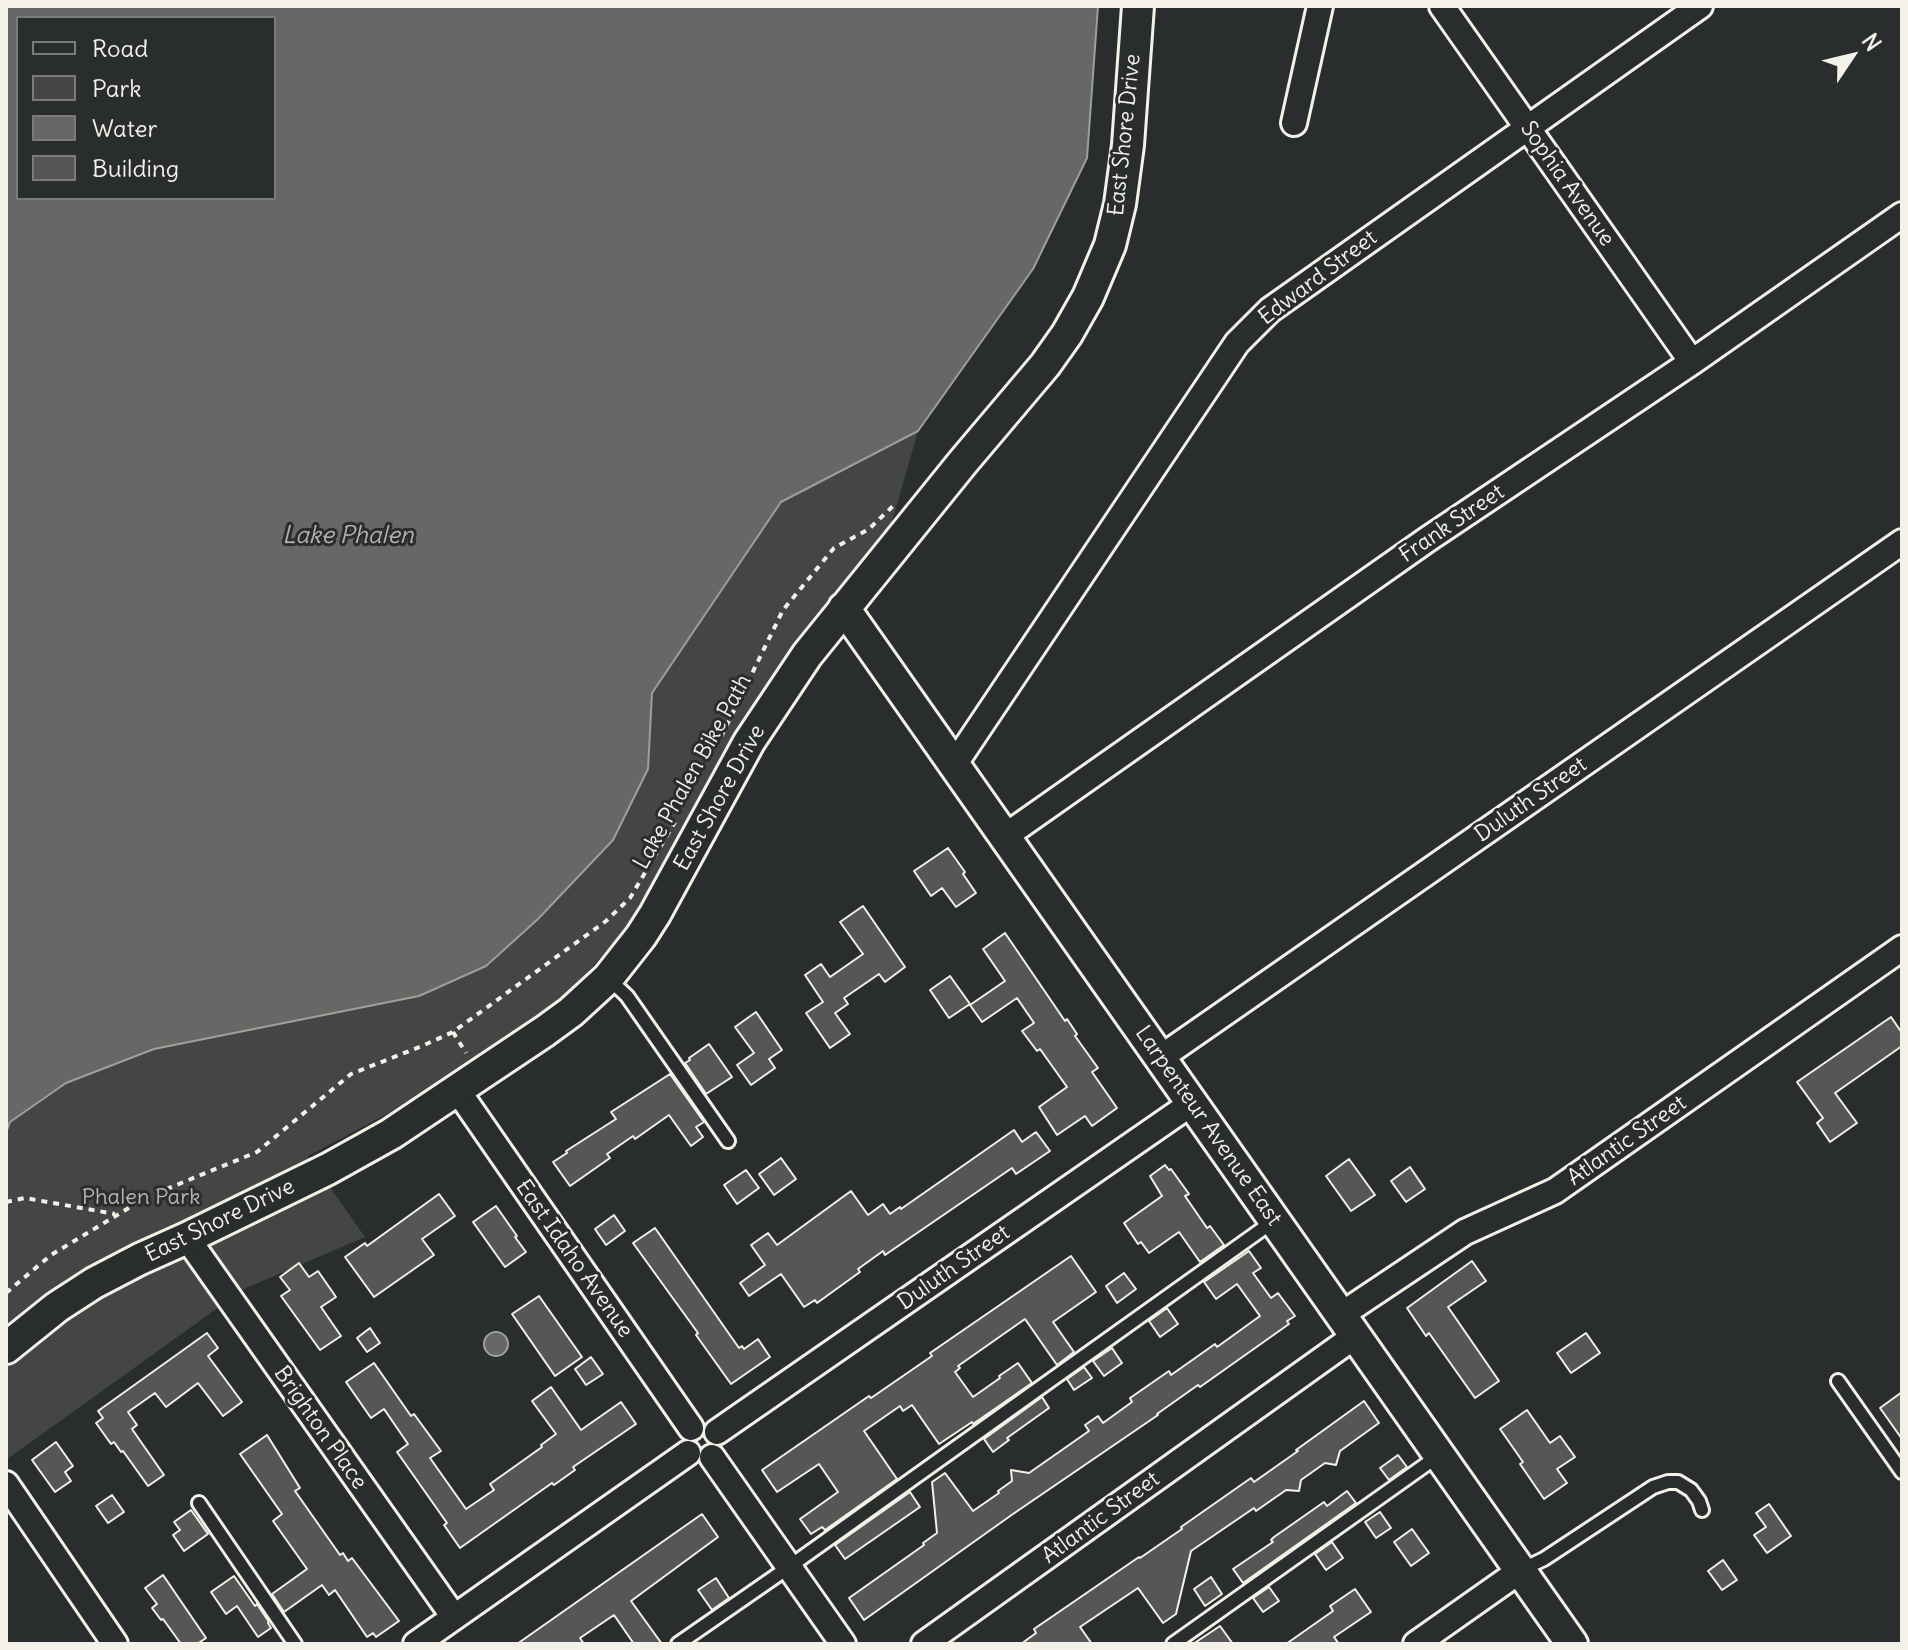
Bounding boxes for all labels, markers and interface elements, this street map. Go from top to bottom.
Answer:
legend [16,16,276,200]
north arrow [1812,16,1892,96]
text: N [1856,28,1887,56]
text: Road [92,33,148,63]
street label: East Shore Drive [1103,53,1147,217]
text: Park [92,73,142,103]
text: Water [92,113,157,143]
street label: Sophia Avenue [1514,117,1620,251]
text: Building [92,153,179,183]
street label: Edward Street [1254,225,1382,331]
street label: Frank Street [1395,479,1509,569]
water label: Lake Phalen [282,522,414,550]
street label: Lake Phalen Bike Path [628,670,758,874]
street label: East Shore Drive [669,721,771,875]
street label: Duluth Street [1470,752,1592,848]
street label: Larpenteur Avenue East [1129,1021,1287,1231]
street label: Atlantic Street [1563,1090,1691,1192]
street label: East Shore Drive [141,1174,299,1268]
street label: East Idaho Avenue [510,1175,638,1343]
park label: Phalen Park [82,1185,200,1211]
street label: Duluth Street [893,1220,1015,1316]
street label: Brighton Place [268,1361,372,1495]
street label: Atlantic Street [1037,1467,1165,1569]

